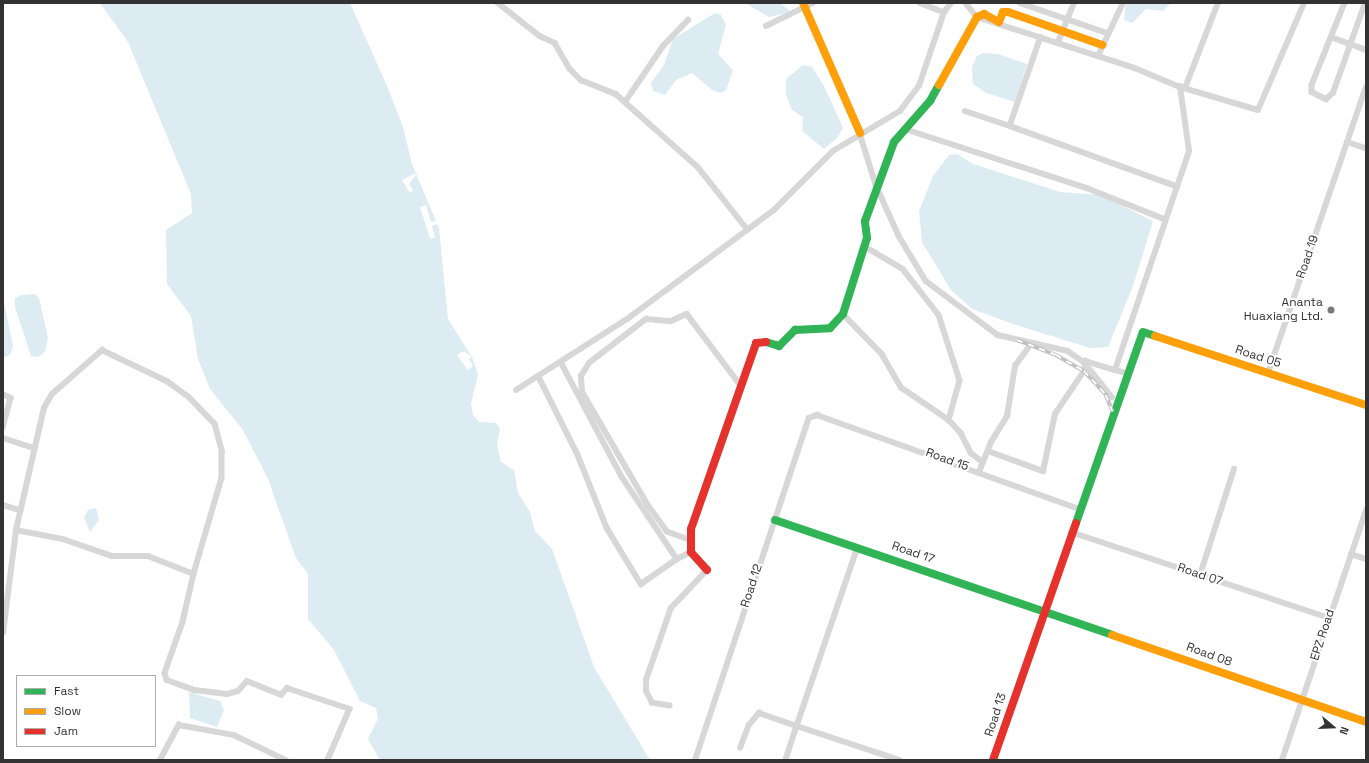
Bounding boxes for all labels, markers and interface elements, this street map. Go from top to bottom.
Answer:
street label: Road 19 [1294,233,1322,281]
place label: Ananta Huaxiang Ltd. [1244,296,1323,324]
marker: Ananta Huaxiang Ltd. [1326,305,1336,315]
street label: Road 05 [1233,343,1283,371]
street label: Road 15 [924,446,970,474]
street label: Road 17 [890,539,936,567]
street label: Road 07 [1176,561,1224,589]
street label: Road 12 [738,562,766,610]
street label: EPZ Road [1308,607,1338,663]
street label: Road 08 [1184,640,1234,670]
legend [16,675,156,747]
text: Fast [54,683,79,699]
street label: Road 13 [982,691,1010,739]
text: Slow [54,703,81,719]
north arrow [1313,707,1353,747]
text: Jam [54,723,78,739]
text: N [1337,725,1352,737]

